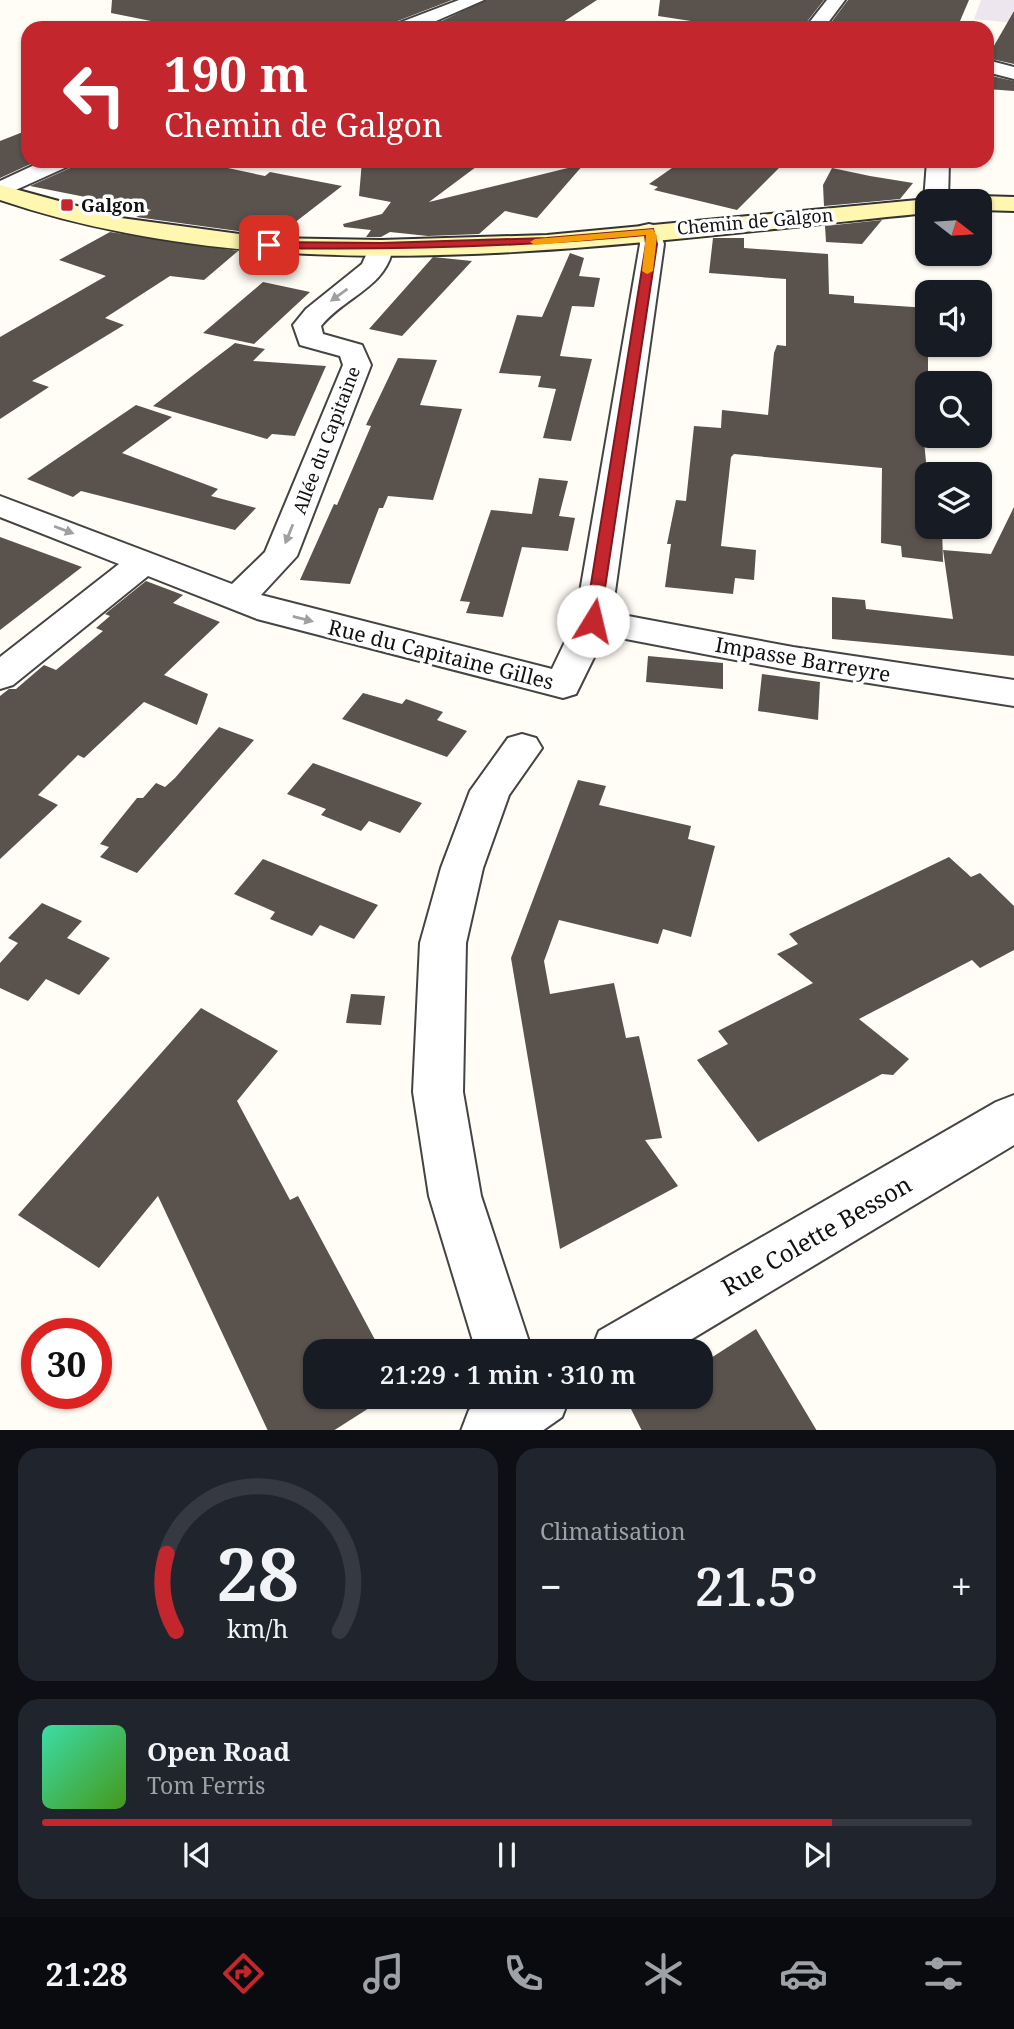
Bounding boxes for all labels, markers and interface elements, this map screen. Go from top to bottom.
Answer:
text: 190 m [164,40,308,106]
icon: left [49,49,140,140]
text: Chemin de Galgon [164,103,443,146]
north arrow [915,189,992,266]
map controls [915,189,992,539]
place label: Galgon [81,193,145,217]
marker: Galgon [59,197,75,213]
street label: Chemin de Galgon [676,202,835,240]
pin [239,215,299,275]
icon: arrive [250,226,288,264]
button: sound [915,280,992,357]
one-way arrow [330,288,348,302]
street label: Allée du Capitaine [287,363,365,517]
button: search [915,371,992,448]
button: layers [915,462,992,539]
one-way arrow [283,524,294,545]
one-way arrow [53,525,74,536]
position arrow [556,584,630,658]
street label: Rue du Capitaine Gilles [325,612,557,696]
one-way arrow [292,614,314,625]
street label: Impasse Barreyre [713,630,893,688]
street label: Rue Colette Besson [715,1167,917,1303]
speed limit sign: 30 [21,1318,112,1409]
text: 21:29 · 1 min · 310 m [380,1356,636,1392]
text: Climatisation [540,1515,686,1547]
text: 28 [217,1523,299,1622]
text: 21.5° [695,1550,818,1621]
text: − [540,1560,562,1612]
text: + [951,1560,972,1612]
text: km/h [227,1610,289,1644]
text: Open Road [147,1733,290,1769]
text: Tom Ferris [147,1769,265,1801]
icon: previous [178,1836,216,1874]
icon: pause [488,1836,526,1874]
icon: next [798,1836,836,1874]
icon: directions [219,1949,268,1998]
icon: music [359,1949,408,1998]
icon: phone [499,1949,548,1998]
icon: climate [639,1949,688,1998]
icon: car [779,1949,828,1998]
icon: filters [919,1949,968,1998]
text: 21:28 [46,1952,128,1995]

